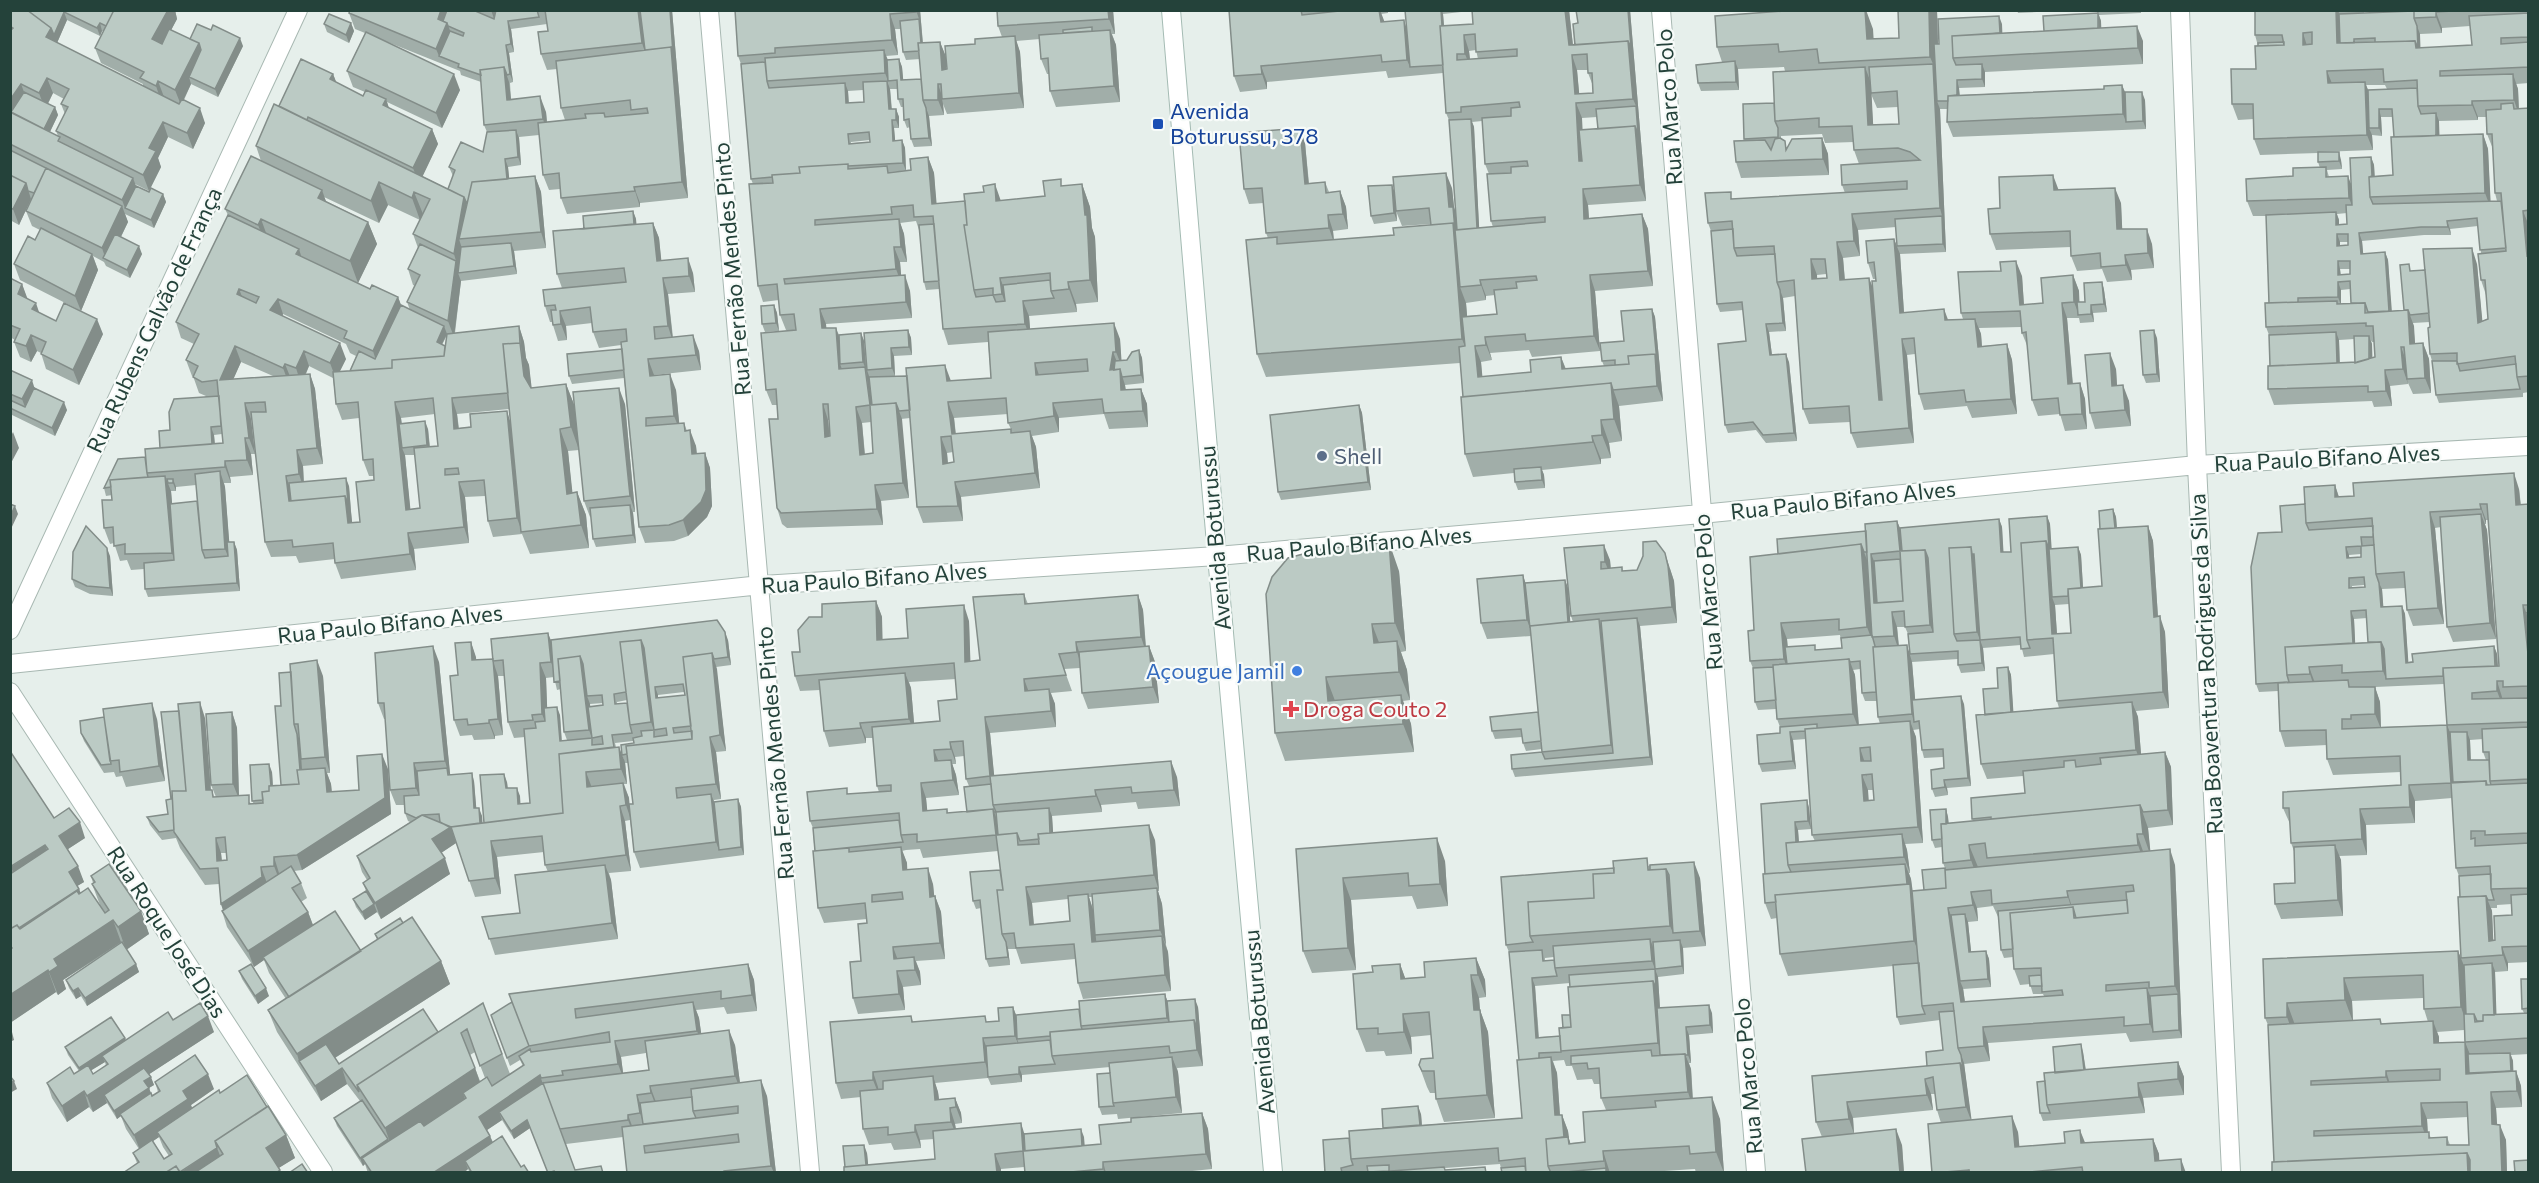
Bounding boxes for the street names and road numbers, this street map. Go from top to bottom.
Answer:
street label: Rua Marco Polo [1650,28,1687,186]
street label: Rua Fernão Mendes Pinto [707,141,756,397]
street label: Rua Rubens Galvão de França [80,183,227,457]
street label: Rua Paulo Bifano Alves [2213,438,2441,477]
street label: Avenida Boturussu [1193,445,1236,632]
street label: Rua Paulo Bifano Alves [1729,474,1957,525]
street label: Rua Boaventura Rodrigues da Silva [2183,493,2228,835]
street label: Rua Marco Polo [1687,513,1728,671]
street label: Rua Paulo Bifano Alves [1245,520,1473,567]
street label: Rua Paulo Bifano Alves [760,556,988,599]
street label: Rua Paulo Bifano Alves [276,598,504,649]
street label: Rua Fernão Mendes Pinto [750,625,799,881]
street label: Rua Roque José Dias [102,841,233,1023]
street label: Avenida Boturussu [1237,929,1280,1116]
street label: Rua Marco Polo [1727,997,1768,1155]

